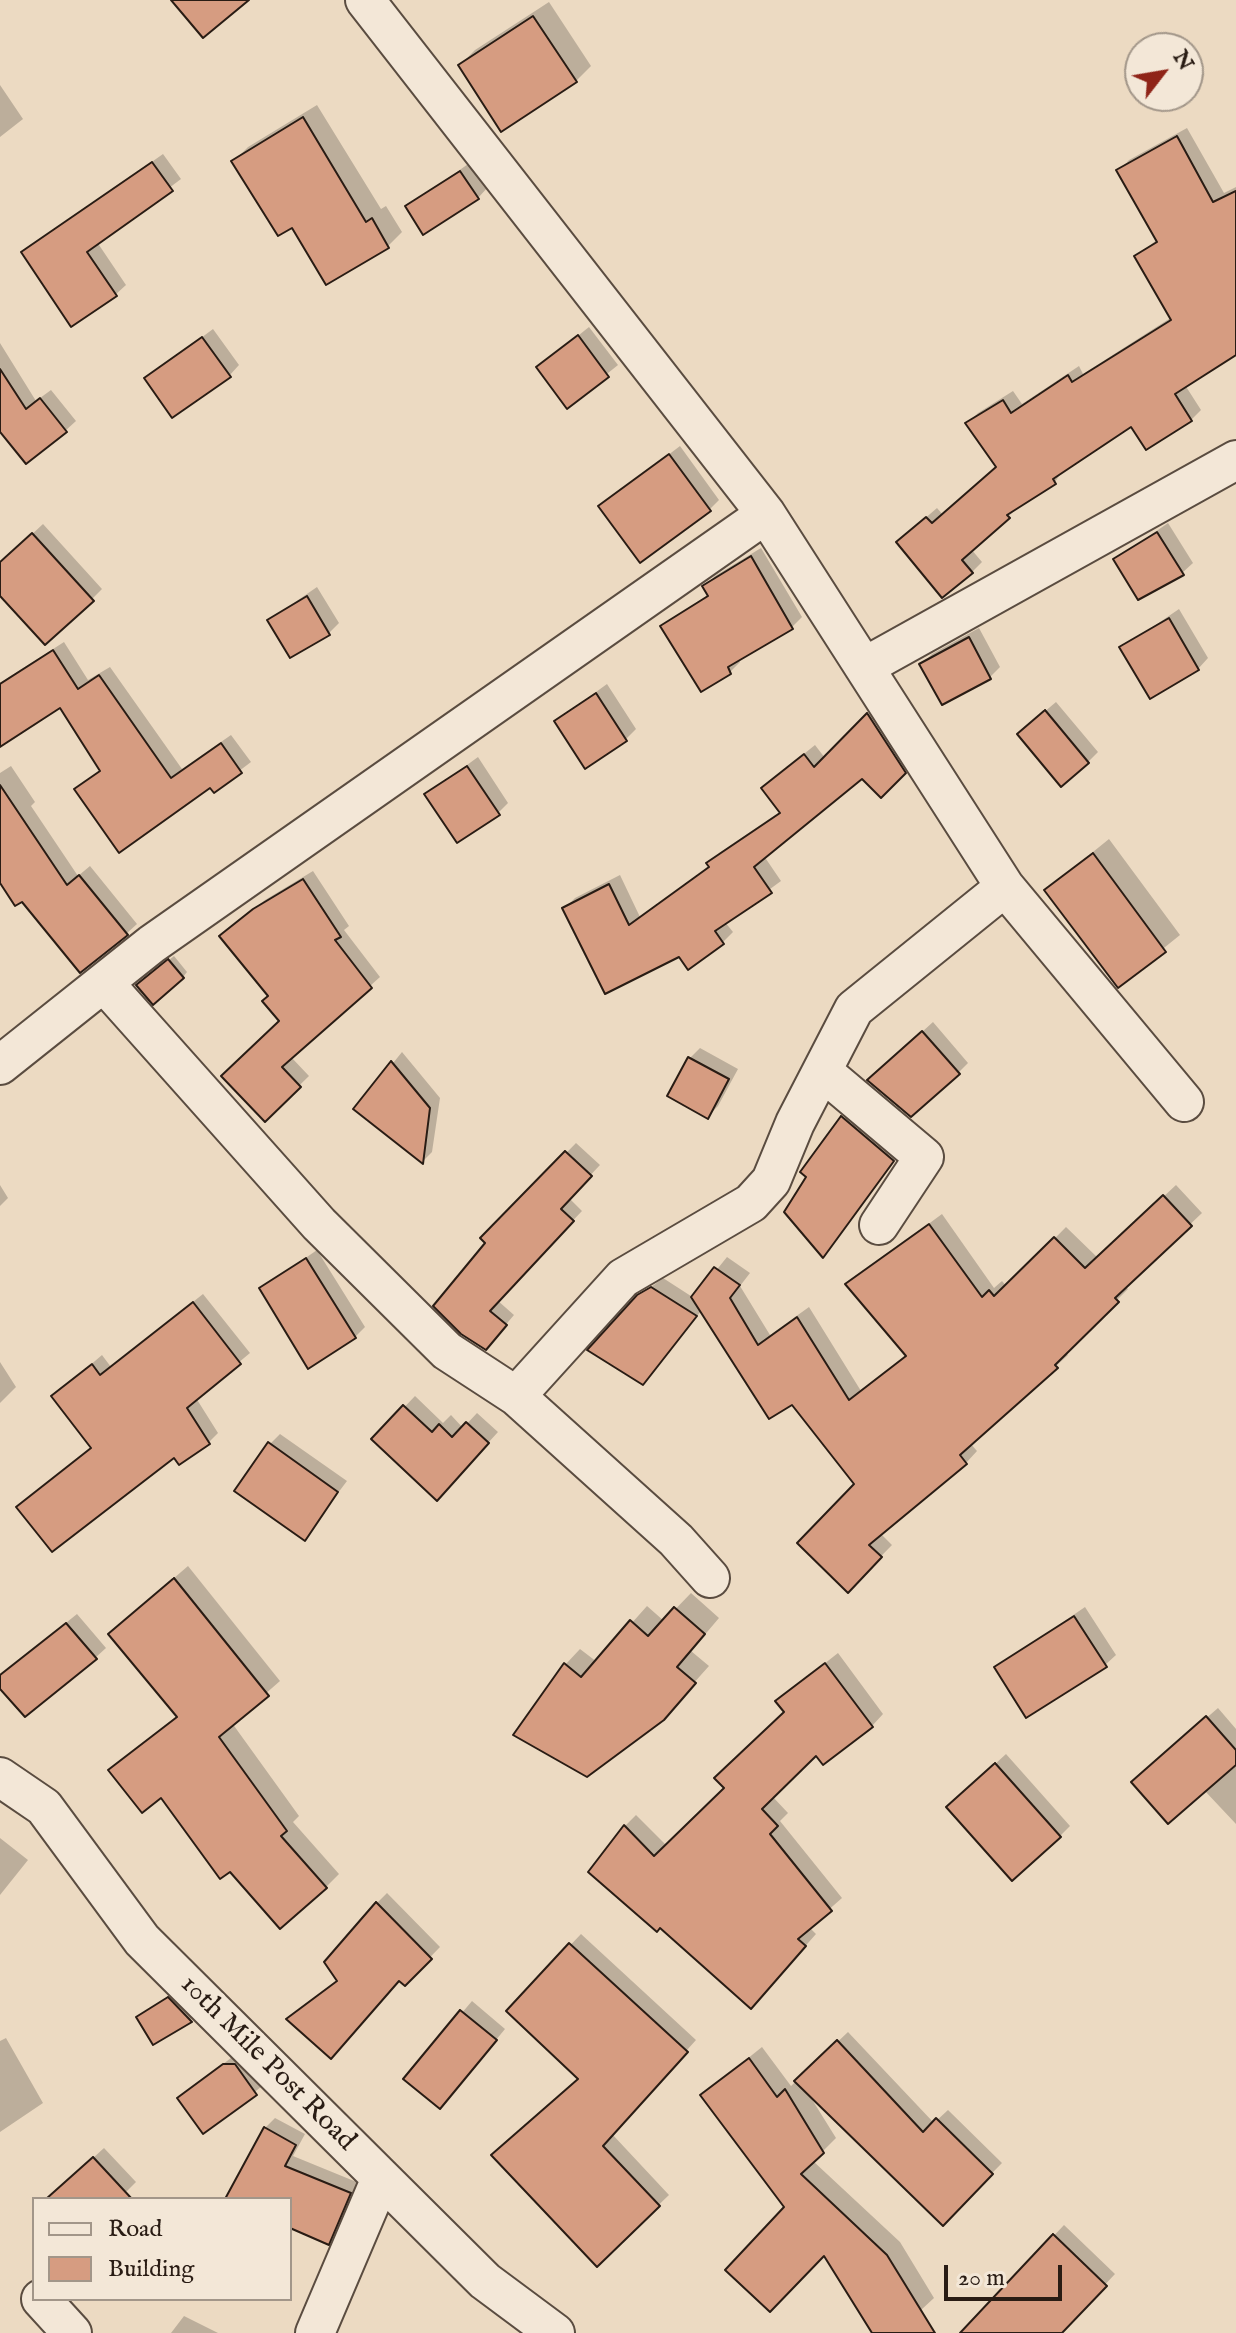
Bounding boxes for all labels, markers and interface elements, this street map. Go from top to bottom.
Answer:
north arrow [1124,32,1204,112]
text: N [1166,45,1200,76]
street label: 10th Mile Post Road [172,1969,362,2159]
legend [32,2197,292,2301]
text: Road [108,2214,162,2245]
scale bar [948,2249,1066,2299]
text: Building [108,2254,194,2285]
text: 20 m [958,2263,1005,2294]

